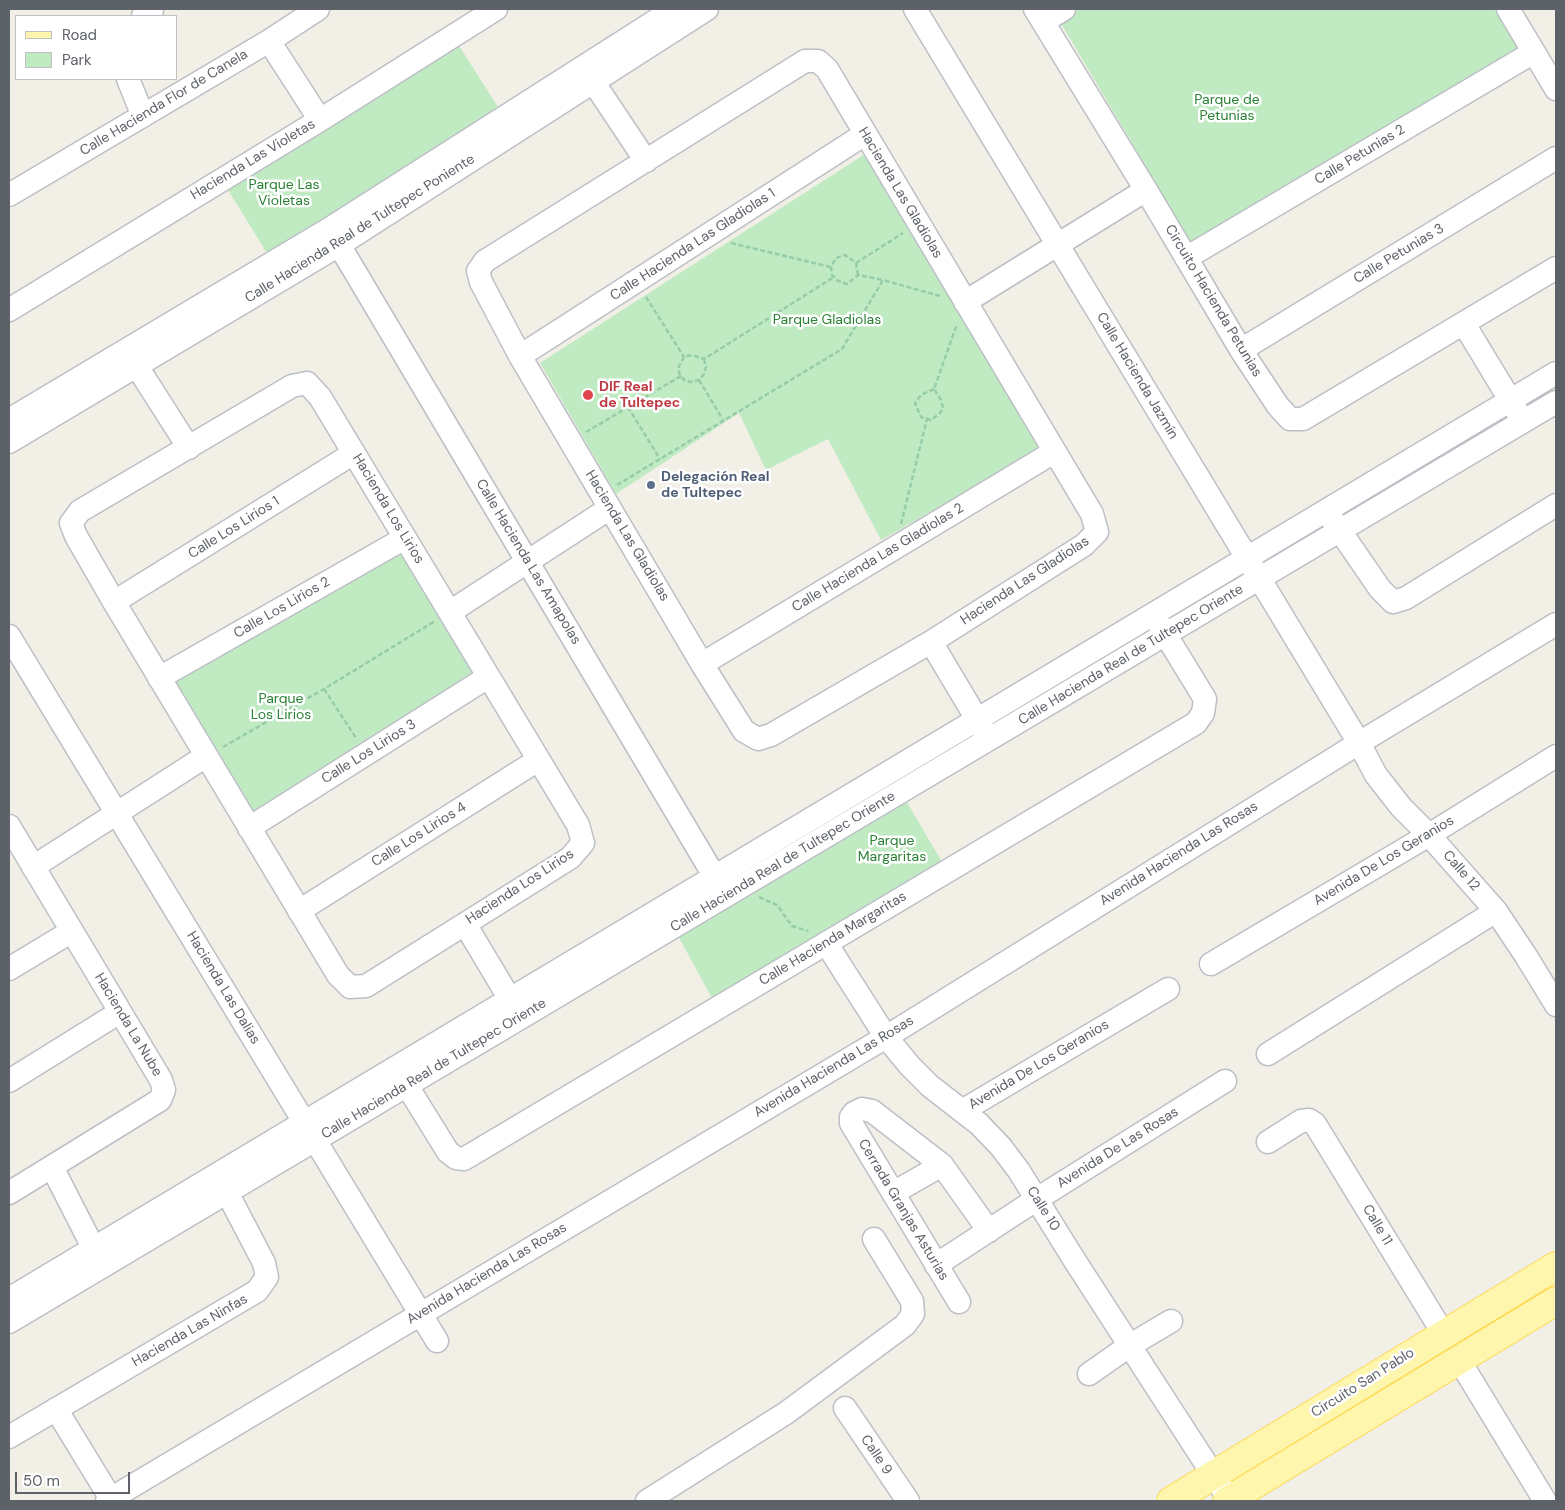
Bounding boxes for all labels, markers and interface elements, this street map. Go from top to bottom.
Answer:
legend [15,15,178,80]
text: Road [62,25,97,45]
street label: Calle Hacienda Flor de Canela [77,46,251,160]
text: Park [62,50,92,70]
park label: Parque de Petunias [1194,92,1260,124]
street label: Hacienda Las Violetas [188,116,318,204]
street label: Calle Petunias 2 [1312,121,1408,189]
street label: Hacienda Las Gladiolas [854,124,946,262]
street label: Calle Hacienda Real de Tultepec Poniente [242,151,478,307]
park label: Parque Las Violetas [249,177,319,210]
street label: Calle Hacienda Las Gladiolas 1 [607,185,779,305]
street label: Calle Petunias 3 [1351,220,1447,288]
street label: Circuito Hacienda Petunias [1161,222,1265,380]
street label: Calle Hacienda Jazmín [1092,310,1182,442]
park label: Parque Gladiolas [773,312,881,328]
place label: DIF Real de Tultepec [599,379,680,412]
marker: DIF Real de Tultepec [581,388,595,402]
street label: Hacienda Los Lirios [349,451,427,567]
street label: Hacienda Las Gladiolas [581,467,673,605]
place label: Delegación Real de Tultepec [661,469,769,502]
street label: Calle Hacienda Las Amapolas [472,476,584,648]
marker: Delegación Real de Tultepec [645,479,657,491]
street label: Calle Los Lirios 1 [185,493,283,563]
street label: Calle Hacienda Las Gladiolas 2 [789,500,967,616]
street label: Hacienda Las Gladiolas [958,533,1092,629]
street label: Calle Los Lirios 2 [231,574,333,642]
street label: Calle Hacienda Real de Tultepec Oriente [1015,581,1247,729]
park label: Parque Los Lirios [251,691,311,724]
street label: Calle Los Lirios 3 [319,716,419,788]
street label: Calle Hacienda Real de Tultepec Oriente [667,788,899,936]
street label: Avenida Hacienda Las Rosas [1097,798,1261,910]
street label: Calle Los Lirios 4 [369,799,469,871]
street label: Avenida De Los Geranios [1311,812,1457,910]
park label: Parque Margaritas [858,833,926,866]
street label: Hacienda Los Lirios [463,846,577,928]
street label: Calle 12 [1439,847,1483,895]
street label: Calle Hacienda Margaritas [756,888,910,990]
street label: Hacienda Las Dalias [183,928,263,1048]
street label: Hacienda La Nube [90,970,166,1080]
street label: Calle Hacienda Real de Tultepec Oriente [318,995,550,1143]
street label: Avenida Hacienda Las Rosas [751,1013,917,1121]
street label: Avenida De Los Geranios [966,1016,1112,1114]
street label: Avenida De Las Rosas [1054,1104,1182,1192]
street label: Cerrada Granjas Asturias [854,1136,952,1284]
street label: Calle 10 [1023,1184,1063,1234]
street label: Calle 11 [1358,1202,1396,1248]
street label: Avenida Hacienda Las Rosas [404,1220,570,1328]
street label: Hacienda Las Ninfas [129,1291,251,1371]
street label: Circuito San Pablo [1308,1345,1418,1421]
street label: Calle 9 [857,1432,895,1478]
scale bar [18,1462,132,1494]
text: 50 m [23,1471,60,1491]

